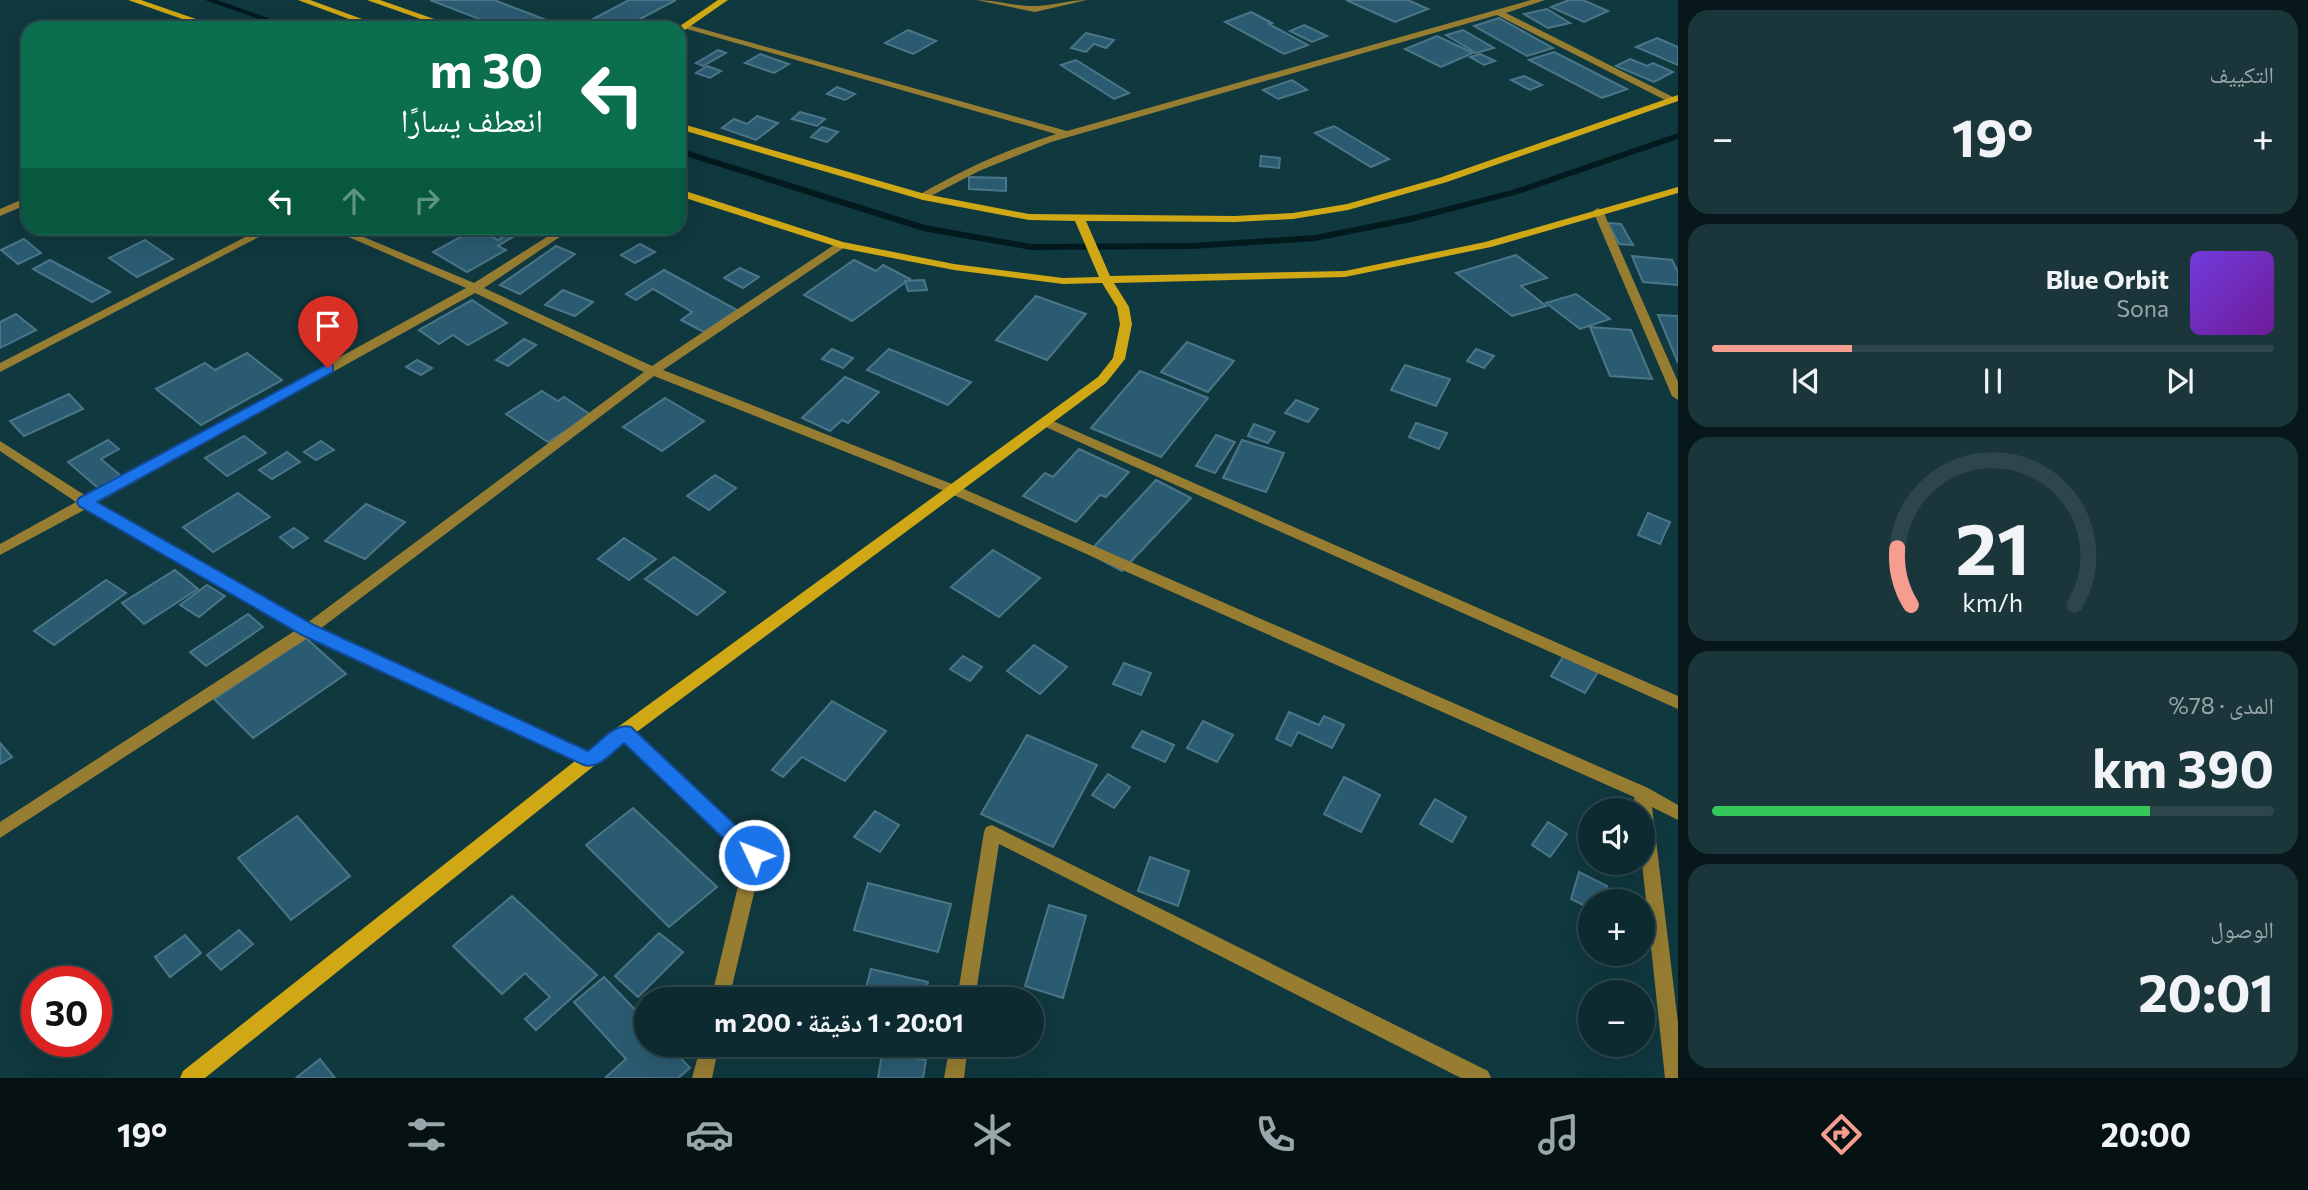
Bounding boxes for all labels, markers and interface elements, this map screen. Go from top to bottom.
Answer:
text: 30 m [430,38,543,98]
icon: left [567,49,658,140]
text: التكييف [2209,60,2274,88]
text: انعطف يسارًا [401,99,543,139]
text: 19° [1952,104,2033,168]
text: − [1712,113,1734,160]
text: + [2252,113,2274,160]
icon: left [262,182,300,220]
icon: ahead [335,182,373,220]
icon: right [408,182,446,220]
text: Blue Orbit [2046,263,2169,294]
text: Sona [2117,294,2169,322]
pin [298,296,358,368]
icon: arrive [309,307,347,345]
icon: previous [1787,362,1825,400]
icon: pause [1974,362,2012,400]
icon: next [2161,362,2199,400]
text: 21 [1956,501,2030,590]
text: km/h [1963,587,2023,617]
text: المدى · 78% [2168,691,2274,719]
text: 390 km [2092,735,2274,799]
map controls [1578,798,1655,1057]
button: sound [1578,798,1655,875]
position arrow [717,818,791,892]
button: + [1578,889,1655,966]
text: الوصول [2210,915,2274,943]
text: 20:01 [2138,959,2274,1023]
speed limit sign: 30 [21,966,112,1057]
button: − [1578,980,1655,1057]
text: 20:01 · 1 دقيقة · 200 m [714,1006,964,1037]
icon: filters [402,1110,451,1159]
icon: car [685,1110,734,1159]
icon: climate [968,1110,1017,1159]
icon: phone [1251,1110,1300,1159]
icon: music [1534,1110,1583,1159]
icon: directions [1817,1110,1866,1159]
text: 19° [117,1114,167,1154]
text: 20:00 [2101,1114,2191,1154]

